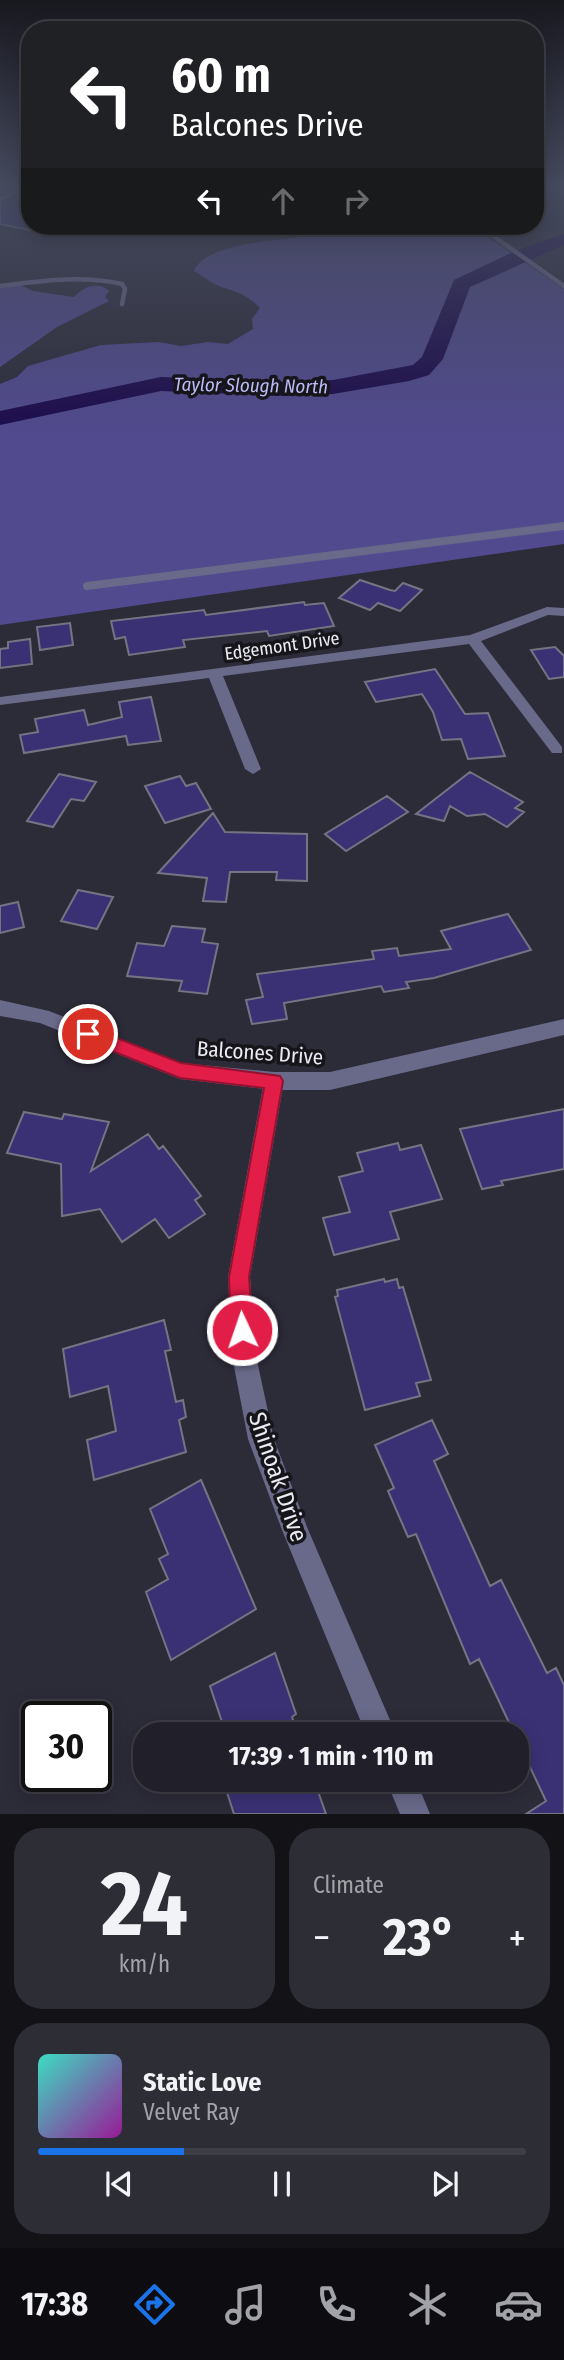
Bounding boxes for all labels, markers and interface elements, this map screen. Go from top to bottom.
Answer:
text: 60 m [171,46,271,105]
icon: left [56,49,147,140]
text: Balcones Drive [171,106,364,144]
icon: left [191,182,229,220]
icon: ahead [264,182,302,220]
icon: right [337,182,375,220]
water label: Taylor Slough North [174,373,328,398]
street label: Edgemont Drive [223,627,341,665]
pin [58,1004,118,1064]
icon: arrive [69,1015,107,1053]
street label: Balcones Drive [196,1036,324,1070]
position arrow [205,1293,279,1367]
street label: Shinoak Drive [243,1409,313,1545]
speed limit sign: 30 [21,1701,112,1792]
text: 17:39 · 1 min · 110 m [228,1741,434,1772]
text: 24 [101,1850,188,1959]
text: Climate [313,1871,384,1899]
text: 23° [383,1906,456,1969]
text: − [313,1915,330,1961]
text: + [509,1915,526,1961]
text: km/h [119,1950,170,1978]
text: Static Love [143,2067,261,2098]
text: Velvet Ray [143,2098,239,2126]
icon: previous [100,2165,138,2203]
icon: pause [263,2165,301,2203]
icon: next [426,2165,464,2203]
icon: directions [130,2280,179,2329]
icon: music [221,2280,270,2329]
icon: phone [312,2280,361,2329]
icon: climate [403,2280,452,2329]
icon: car [494,2280,543,2329]
text: 17:38 [21,2285,88,2323]

